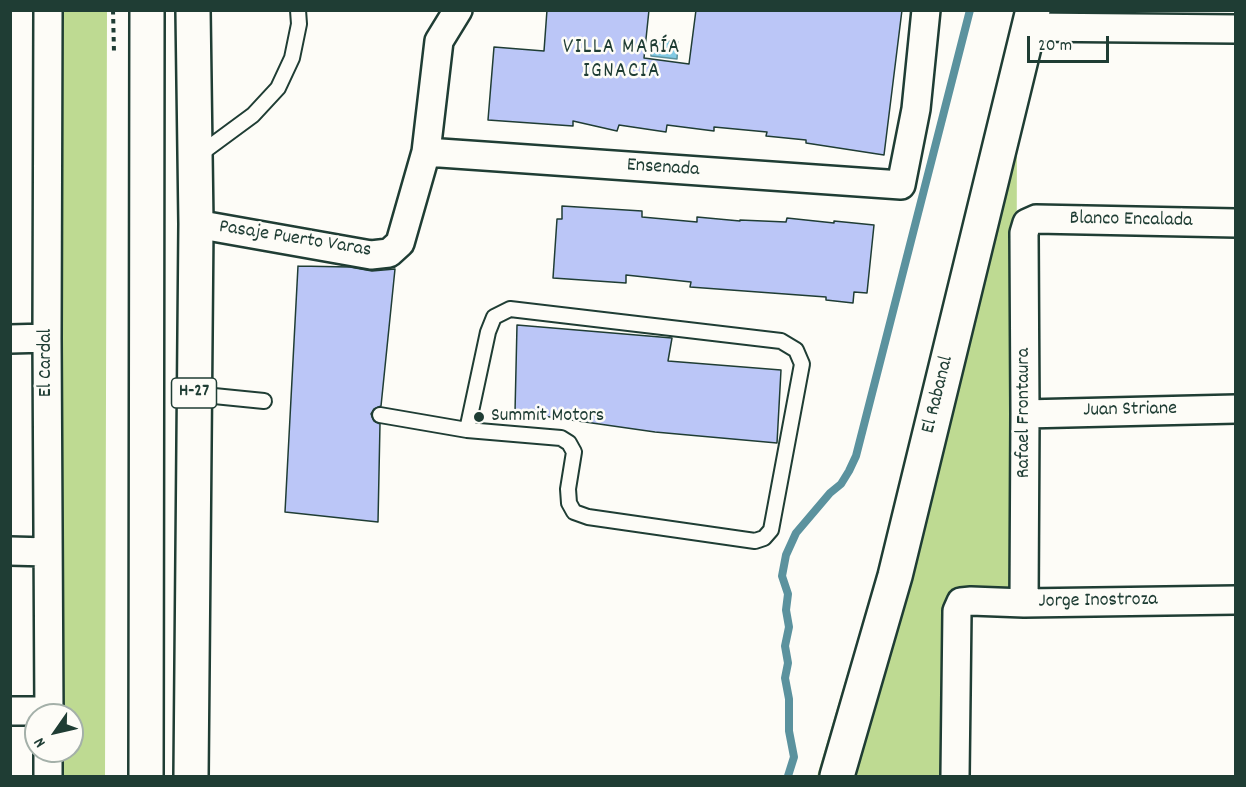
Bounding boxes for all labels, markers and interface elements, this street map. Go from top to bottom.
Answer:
scale bar [1030,24,1112,62]
text: 20 m [1038,34,1072,59]
district label: VILLA MARÍA IGNACIA [563,36,681,86]
street label: Ensenada [626,154,700,184]
street label: Blanco Encalada [1069,208,1193,234]
street label: Pasaje Puerto Varas [217,216,373,264]
street label: El Cardal [35,329,59,397]
street label: Rafael Frontaura [1013,348,1037,478]
street label: El Rabanal [918,354,960,436]
road number: H-27 [172,378,216,408]
street label: Juan Striane [1083,398,1177,424]
place label: Summit Motors [491,405,604,429]
marker: Summit Motors [472,410,486,424]
street label: Jorge Inostroza [1038,589,1158,615]
north arrow [24,703,84,763]
text: N [29,733,52,752]

